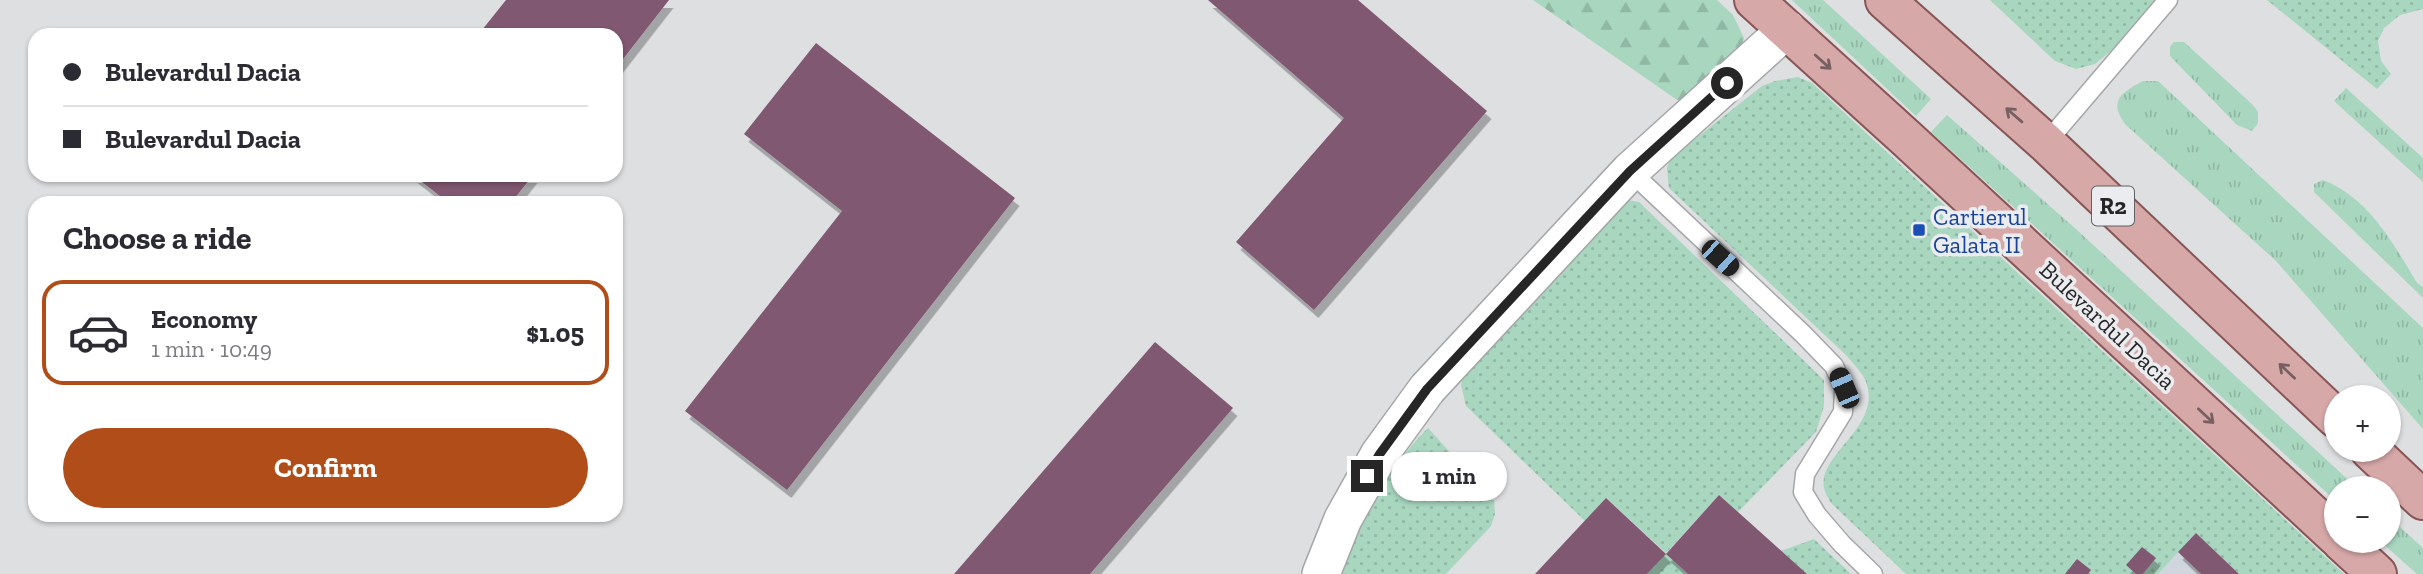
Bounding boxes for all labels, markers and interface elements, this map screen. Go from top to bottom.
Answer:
one-way arrow [1814,54,1832,70]
text: Bulevardul Dacia [105,56,301,88]
route start [1711,67,1743,99]
one-way arrow [2005,107,2023,123]
text: Bulevardul Dacia [105,123,301,155]
road number: R2 [2092,186,2134,226]
place label: Cartierul Galata II [1933,202,2027,259]
text: Choose a ride [63,219,251,257]
marker: Cartierul Galata II [1911,222,1927,238]
car [1698,236,1743,280]
street label: Bulevardul Dacia [2034,255,2182,396]
icon: car [67,301,130,364]
text: Economy [151,303,257,335]
text: $1.05 [526,317,584,349]
text: 1 min · 10:49 [151,335,272,363]
one-way arrow [2279,362,2296,379]
car [1827,365,1862,411]
map controls [2324,385,2401,553]
button: + [2324,385,2401,462]
one-way arrow [2197,408,2215,424]
button: Confirm [63,428,588,508]
callout: 1 min [1392,452,1507,500]
route end [1351,460,1383,492]
text: 1 min [1422,462,1476,490]
button: − [2324,476,2401,553]

